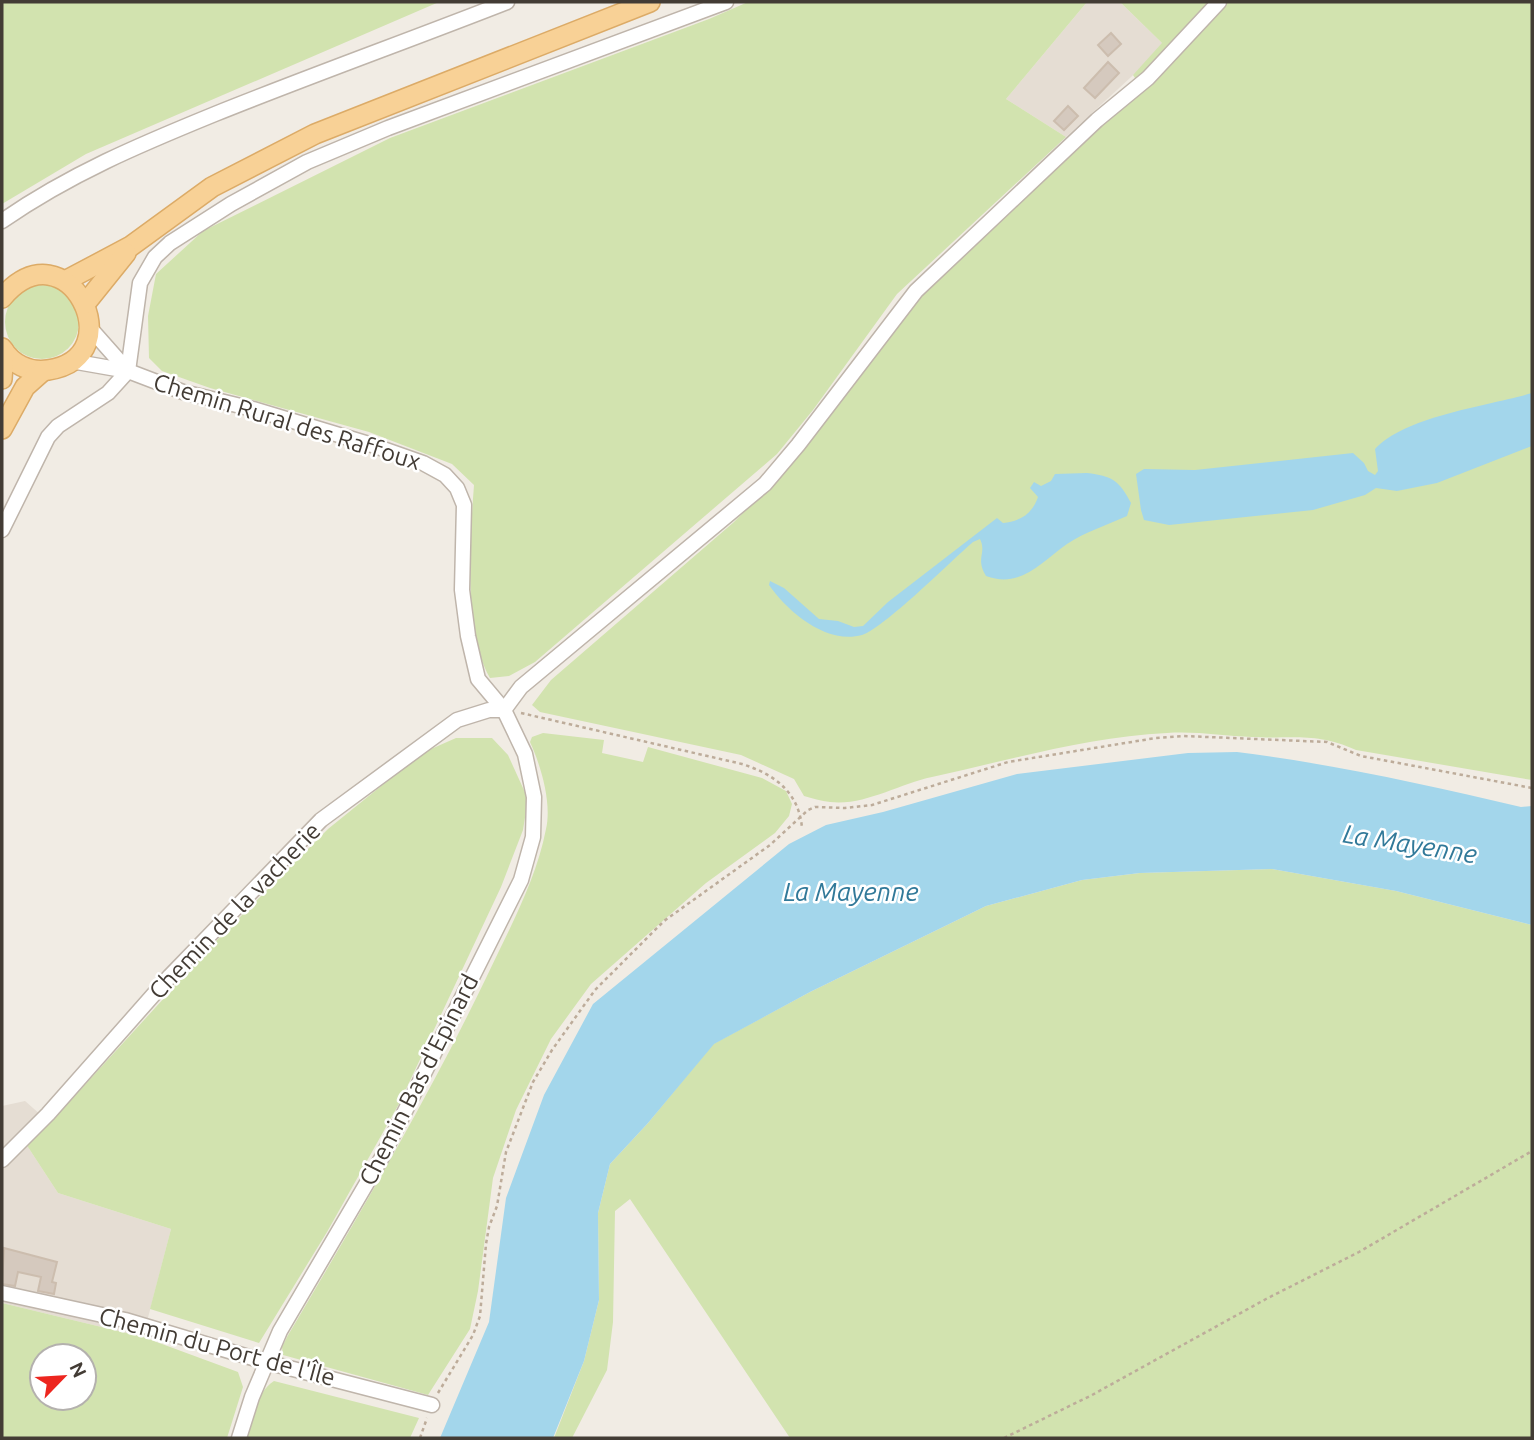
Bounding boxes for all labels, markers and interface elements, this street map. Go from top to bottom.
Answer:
street label: Chemin Rural des Raffoux [150,368,424,475]
street label: Chemin de la vacherie [143,817,326,1004]
water label: La Mayenne [1341,819,1479,868]
water label: La Mayenne [783,877,919,906]
street label: Chemin Bas d'Epinard [354,970,484,1190]
street label: Chemin du Port de l'Île [96,1301,338,1391]
north arrow [28,1342,98,1412]
text: N [65,1359,91,1381]

